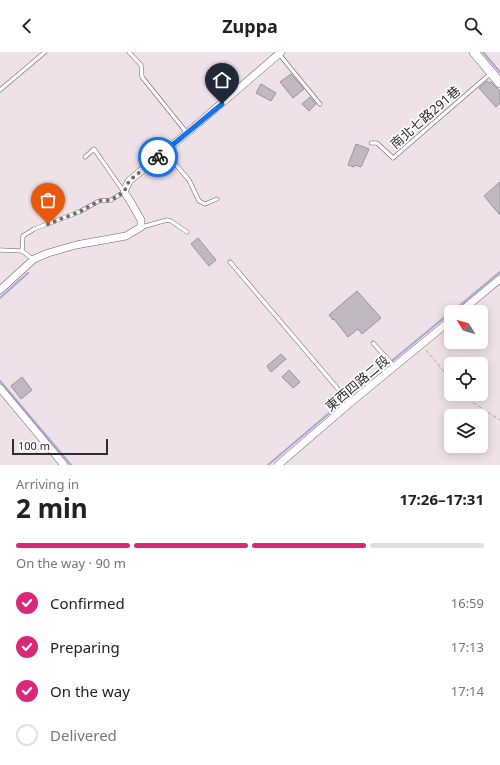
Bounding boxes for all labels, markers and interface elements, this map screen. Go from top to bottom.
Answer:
text: Zuppa [222,14,278,38]
icon: back [16,15,38,37]
icon: search [462,15,484,37]
pin [205,63,239,104]
icon: home [211,69,233,91]
street label: 南北七路291巷 [386,82,464,152]
courier [138,137,178,177]
icon: bike [147,146,169,168]
pin [31,183,65,224]
icon: bag [37,189,59,211]
north arrow [444,305,488,349]
map controls [444,305,488,453]
street label: 東西四路二段 [321,351,393,415]
button: locate [444,357,488,401]
button: layers [444,409,488,453]
scale bar [12,437,108,456]
text: 100 m [18,438,50,453]
text: Arriving in [16,475,79,493]
text: 17:26–17:31 [399,489,484,509]
text: 2 min [16,490,88,526]
text: On the way · 90 m [16,554,126,572]
icon: check [16,592,38,614]
text: Confirmed [50,593,125,613]
text: 16:59 [451,594,484,612]
icon: check [16,636,38,658]
text: Preparing [50,637,120,657]
text: 17:13 [451,638,484,656]
icon: check [16,680,38,702]
text: On the way [50,681,130,701]
text: 17:14 [451,682,484,700]
text: Delivered [50,725,117,745]

